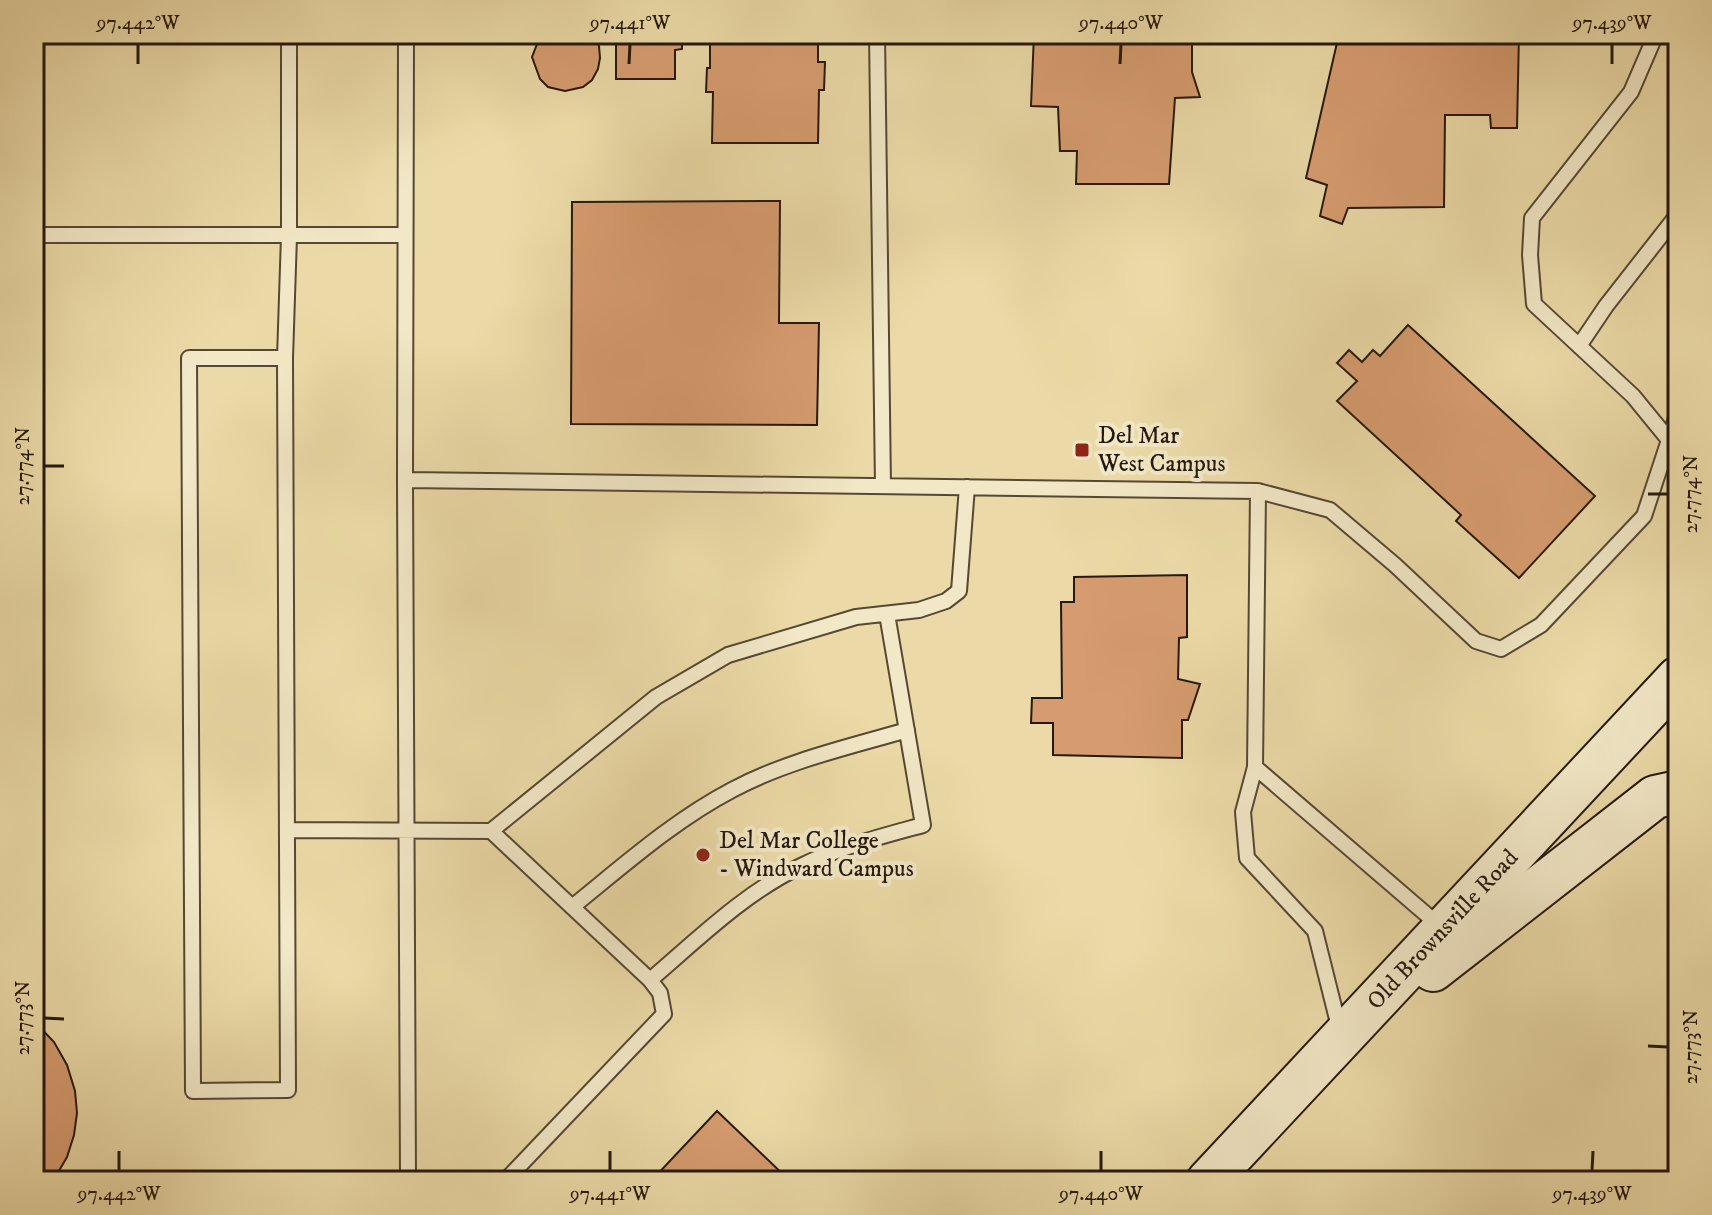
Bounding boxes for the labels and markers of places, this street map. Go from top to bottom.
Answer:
place label: Del Mar West Campus [1097,421,1225,479]
marker: Del Mar West Campus [1073,441,1091,459]
place label: Del Mar College - Windward Campus [719,826,914,884]
marker: Del Mar College - Windward Campus [694,846,712,864]

